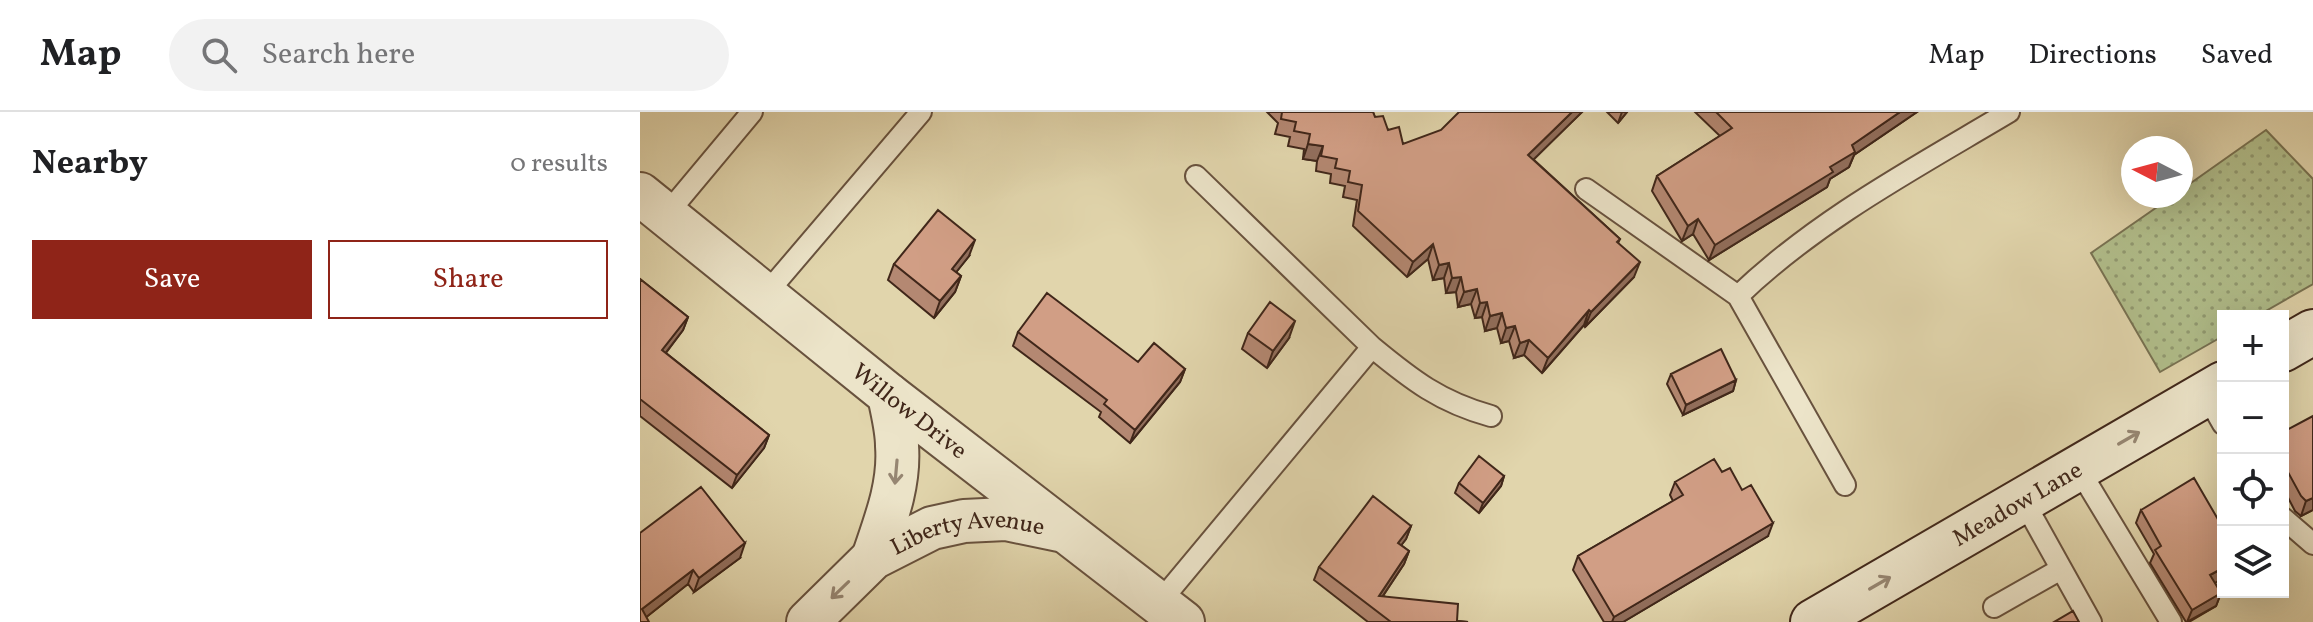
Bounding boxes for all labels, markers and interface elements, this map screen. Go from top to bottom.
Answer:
search box [169,19,729,91]
text: Map [40,29,121,82]
icon: search [197,33,241,77]
text: Search here [261,34,415,76]
text: Map [1929,36,1985,75]
text: Directions [2029,36,2157,75]
text: Saved [2201,36,2273,75]
north arrow [2121,136,2193,208]
text: Nearby [32,141,148,188]
text: 0 results [510,146,608,182]
button: Save [32,240,312,319]
button: Share [328,240,608,319]
map controls [2217,310,2289,598]
button: + [2217,310,2289,382]
street label: Willow Drive [843,356,974,468]
button: − [2217,382,2289,454]
one-way arrow [2117,430,2140,446]
street label: Meadow Lane [1947,454,2089,556]
button: locate [2217,454,2289,526]
one-way arrow [888,458,903,485]
street label: Liberty Avenue [885,504,1048,565]
button: layers [2217,526,2289,598]
one-way arrow [1868,575,1891,591]
one-way arrow [831,580,850,599]

